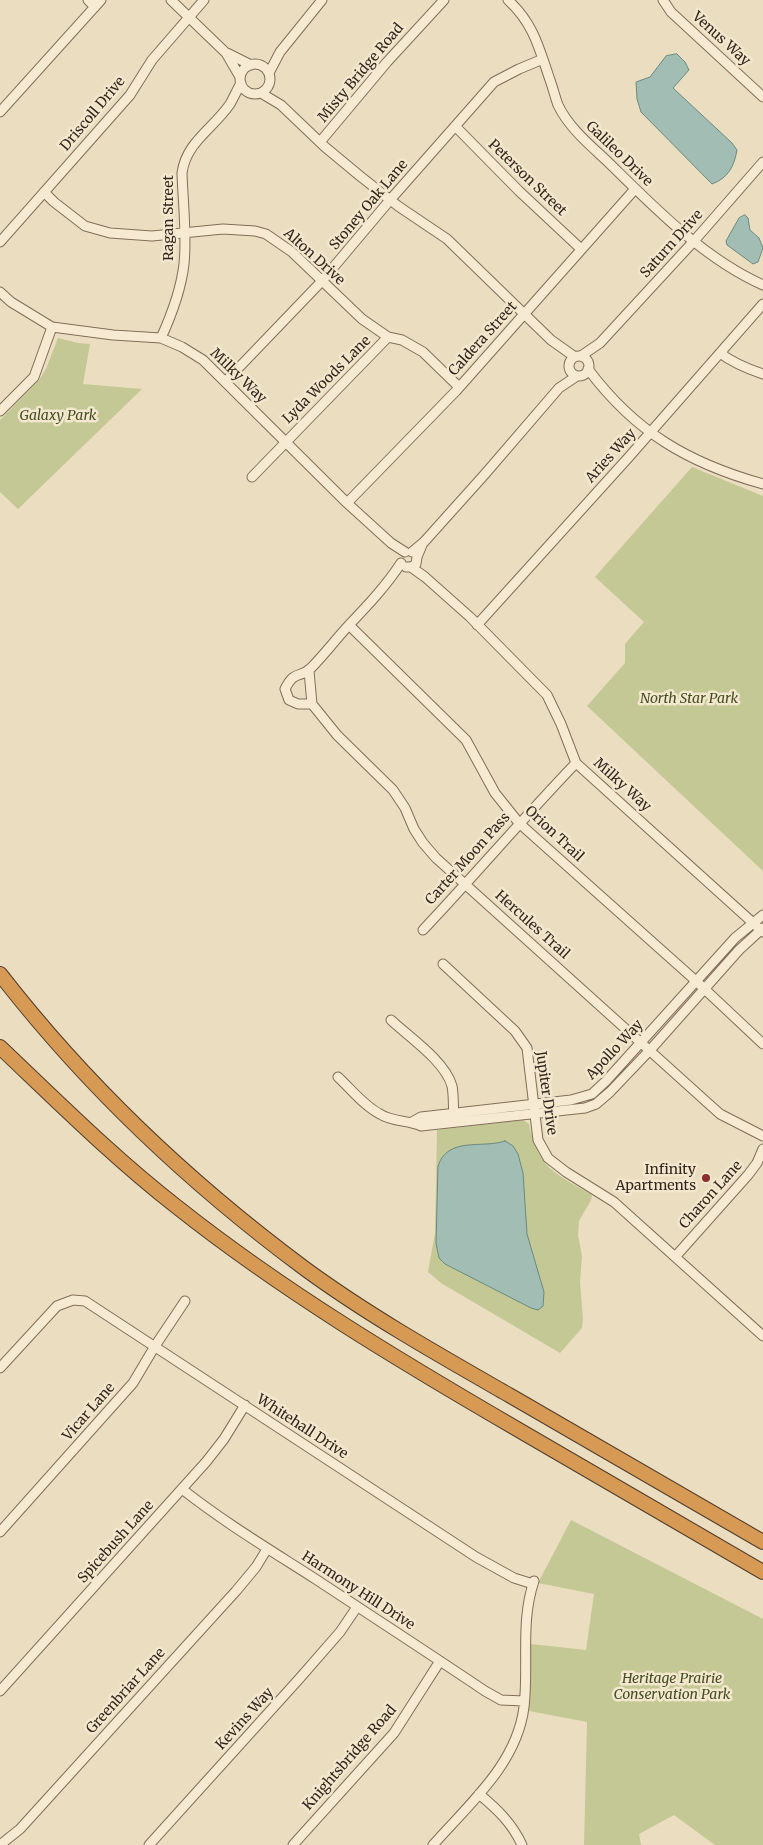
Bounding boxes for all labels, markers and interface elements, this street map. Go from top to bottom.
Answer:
street label: Venus Way [688,8,754,70]
street label: Misty Bridge Road [315,20,407,126]
street label: Driscoll Drive [57,73,129,155]
street label: Galileo Drive [582,118,656,190]
street label: Peterson Street [484,136,570,220]
street label: Stoney Oak Lane [326,156,412,254]
street label: Ragan Street [161,175,177,261]
street label: Saturn Drive [637,207,707,281]
street label: Alton Drive [280,225,348,289]
street label: Caldera Street [445,298,521,380]
street label: Lyda Woods Lane [279,332,375,428]
street label: Milky Way [206,345,270,407]
park label: Galaxy Park [20,408,96,424]
street label: Aries Way [582,425,640,487]
park label: North Star Park [640,691,738,707]
street label: Milky Way [590,755,654,815]
street label: Orion Trail [521,803,587,865]
street label: Carter Moon Pass [422,809,514,909]
street label: Hercules Trail [491,887,573,963]
street label: Apollo Way [583,1017,647,1083]
street label: Jupiter Drive [532,1050,560,1136]
street label: Charon Lane [676,1158,746,1232]
place label: Infinity Apartments [616,1162,696,1194]
marker: Infinity Apartments [700,1172,712,1184]
street label: Vicar Lane [59,1380,119,1444]
street label: Whitehall Drive [253,1391,351,1463]
street label: Spicebush Lane [75,1497,157,1587]
street label: Harmony Hill Drive [298,1548,418,1634]
street label: Greenbriar Lane [83,1645,169,1737]
park label: Heritage Prairie Conservation Park [614,1671,730,1704]
street label: Kevins Way [213,1684,277,1754]
street label: Knightsbridge Road [300,1702,400,1814]

